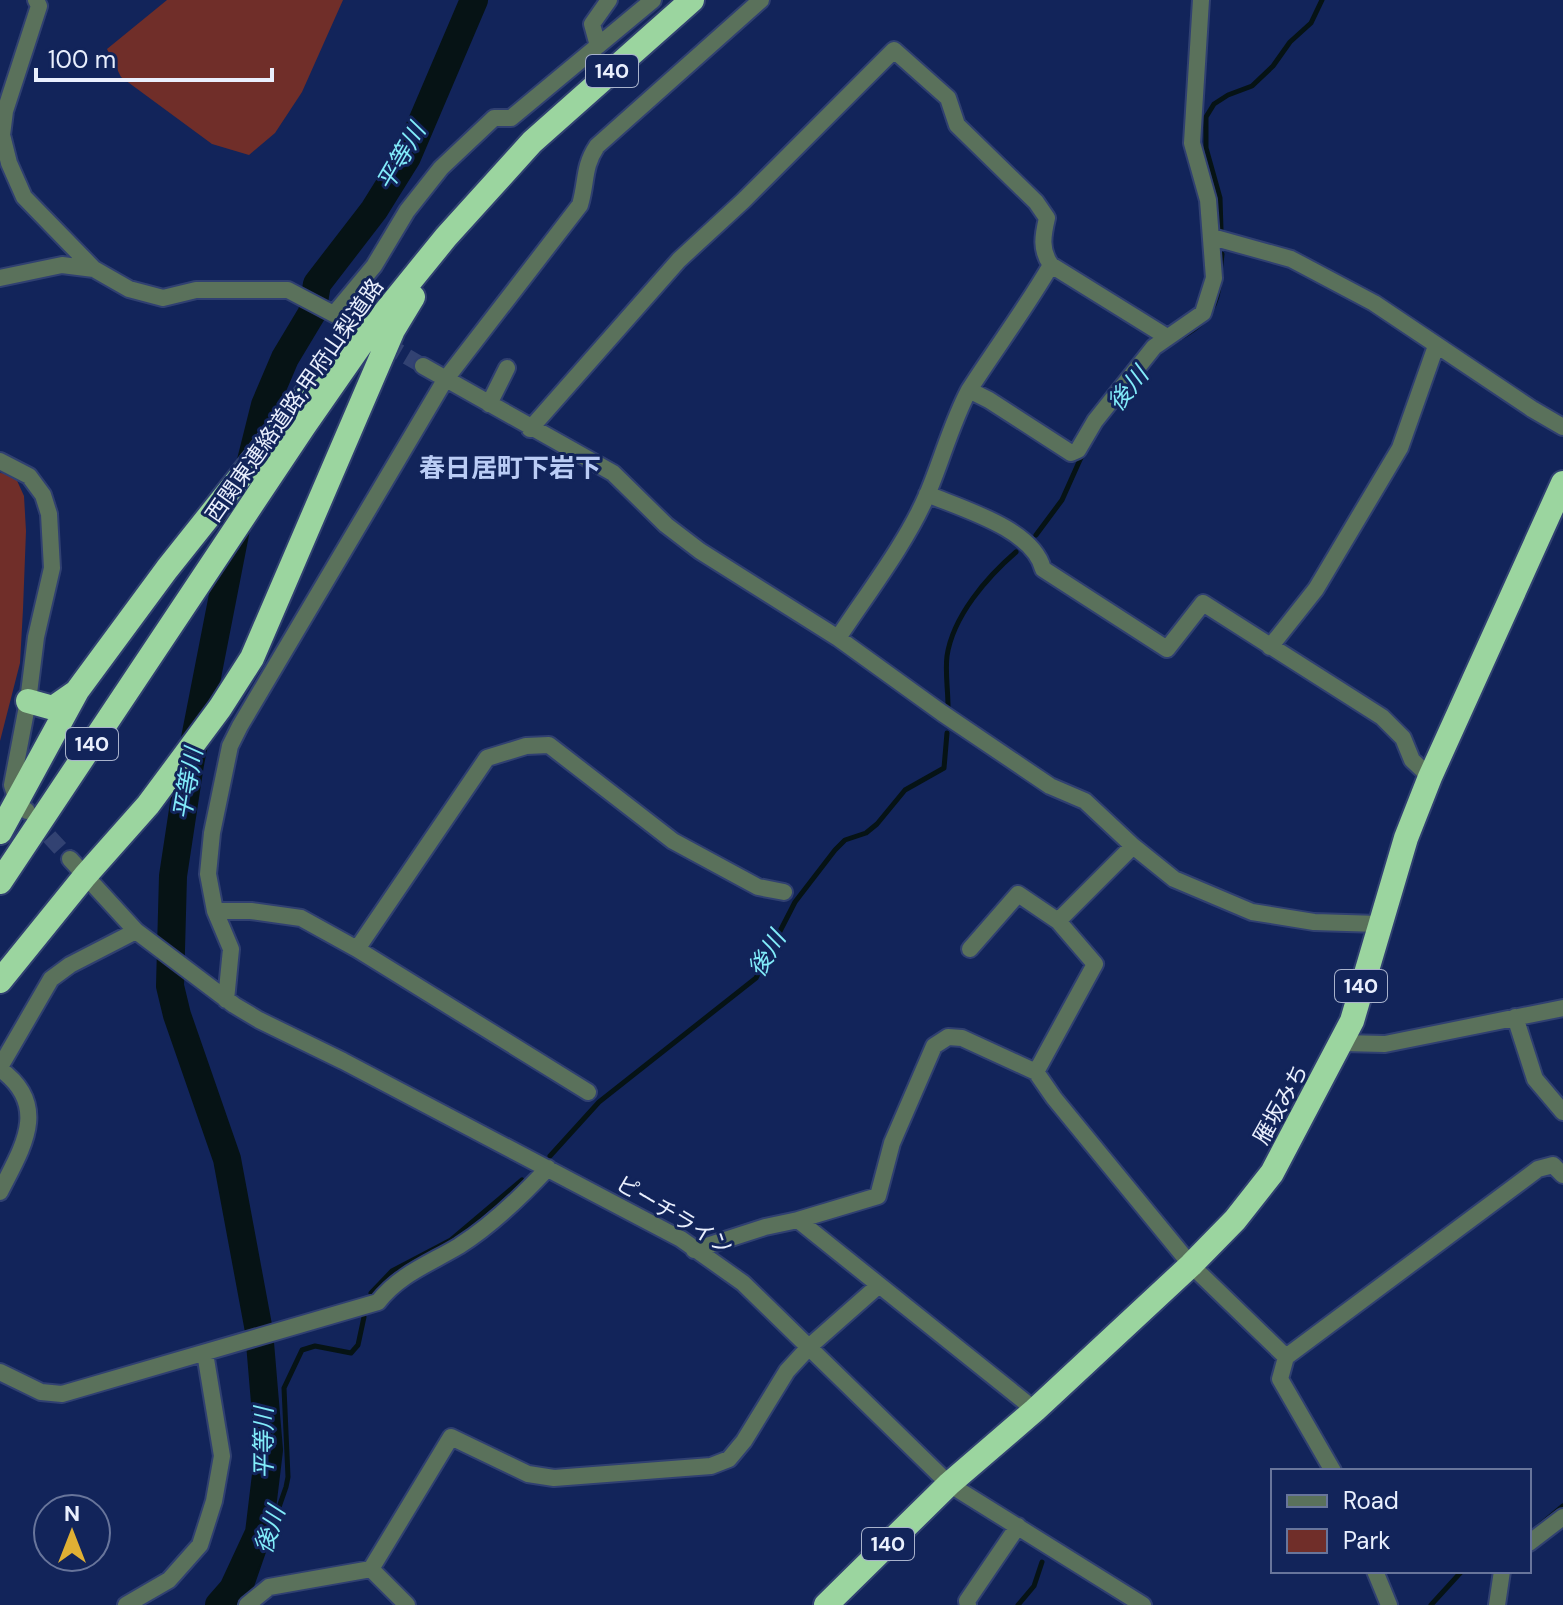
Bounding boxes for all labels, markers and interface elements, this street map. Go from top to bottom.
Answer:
scale bar [36,32,272,82]
text: 100 m [48,44,116,75]
road number: 140 [586,55,638,87]
water label: 平等川 [369,115,433,196]
street label: 西関東連絡道路;甲府山梨道路 [199,273,390,528]
water label: 後川 [1100,358,1157,417]
district label: 春日居町下岩下 [419,451,601,485]
road number: 140 [66,728,118,760]
water label: 平等川 [166,743,210,822]
water label: 後川 [741,923,794,982]
road number: 140 [1335,970,1387,1002]
street label: 雁坂みち [1246,1059,1314,1150]
street label: ピーチライン [611,1169,739,1262]
water label: 平等川 [248,1404,279,1479]
legend [1271,1469,1531,1573]
text: Road [1343,1485,1399,1516]
north arrow [32,1493,112,1573]
text: N [64,1499,80,1528]
water label: 後川 [247,1499,293,1557]
text: Park [1343,1525,1390,1556]
road number: 140 [862,1528,914,1560]

